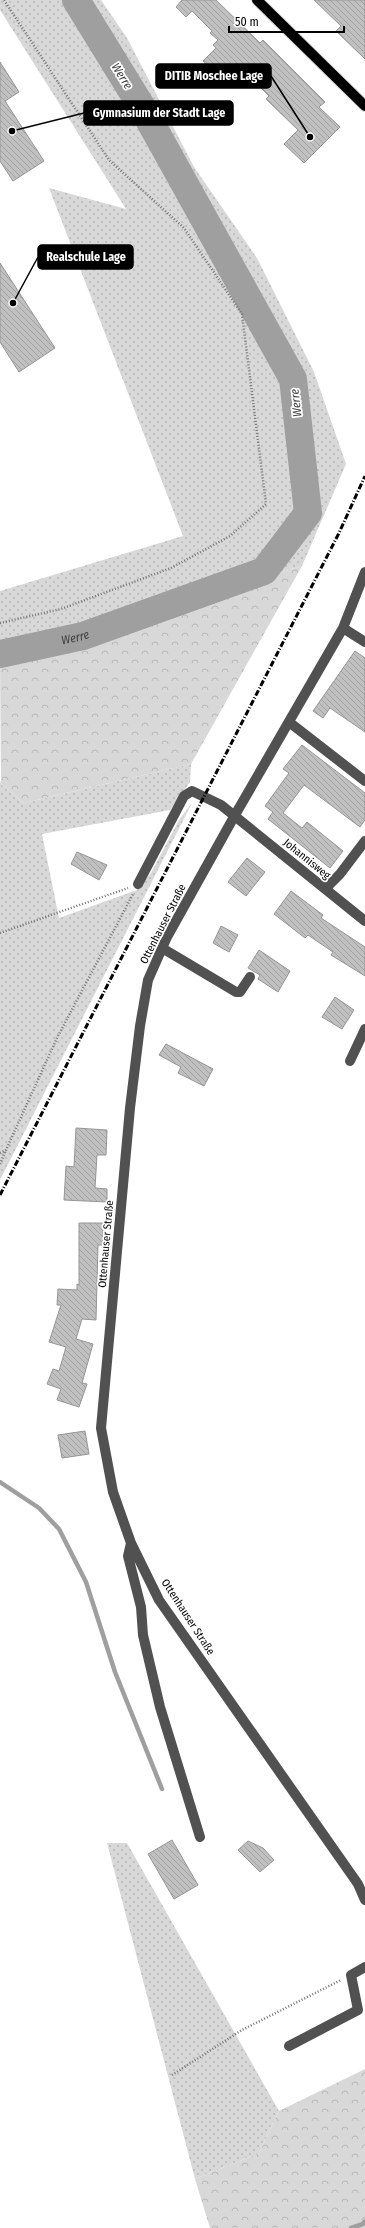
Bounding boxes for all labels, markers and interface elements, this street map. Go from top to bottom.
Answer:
scale bar [229,8,344,34]
text: 50 m [235,15,259,29]
water label: Werre [109,60,136,92]
callout: DITIB Moschee Lage [156,64,271,88]
text: DITIB Moschee Lage [165,69,263,83]
callout: Gymnasium der Stadt Lage [84,101,233,125]
text: Gymnasium der Stadt Lage [93,106,225,120]
callout: Realschule Lage [38,245,133,269]
text: Realschule Lage [46,250,126,264]
water label: Werre [288,388,304,418]
water label: Werre [60,627,91,648]
street label: Johannisweg [281,836,334,882]
street label: Ottenhauser Straße [137,882,189,966]
street label: Ottenhauser Straße [96,1200,116,1288]
street label: Ottenhauser Straße [159,1577,217,1657]

